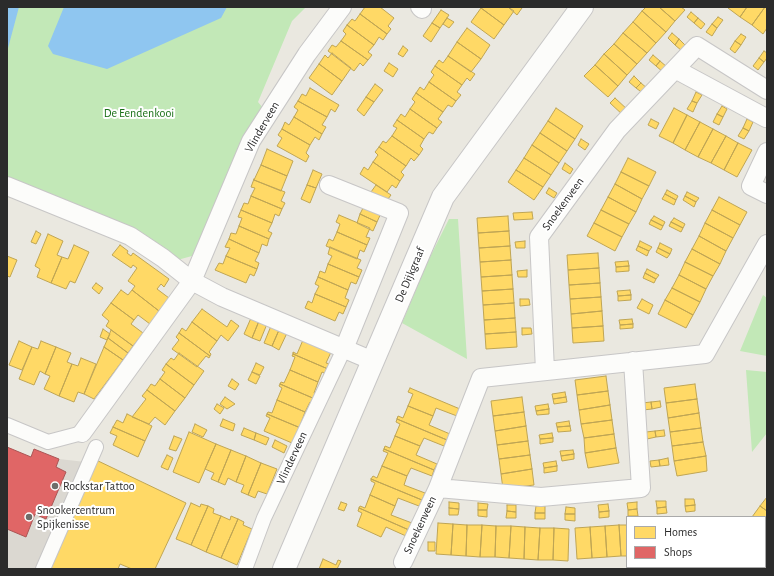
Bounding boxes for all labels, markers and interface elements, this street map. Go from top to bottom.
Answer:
street label: Vlinderveen [242,99,282,155]
park label: De Eendenkooi [104,106,174,120]
street label: Snoekenveen [539,175,587,233]
street label: De Dijkgraaf [392,245,428,305]
street label: Vlinderveen [274,429,310,487]
place label: Rockstar Tattoo [63,479,135,493]
marker: Rockstar Tattoo [50,481,60,491]
street label: Snoekenveen [400,494,440,556]
place label: Snookercentrum Spijkenisse [37,503,115,531]
marker: Snookercentrum Spijkenisse [24,512,34,522]
legend [626,516,766,568]
text: Homes [664,526,697,538]
text: Shops [664,546,692,558]

